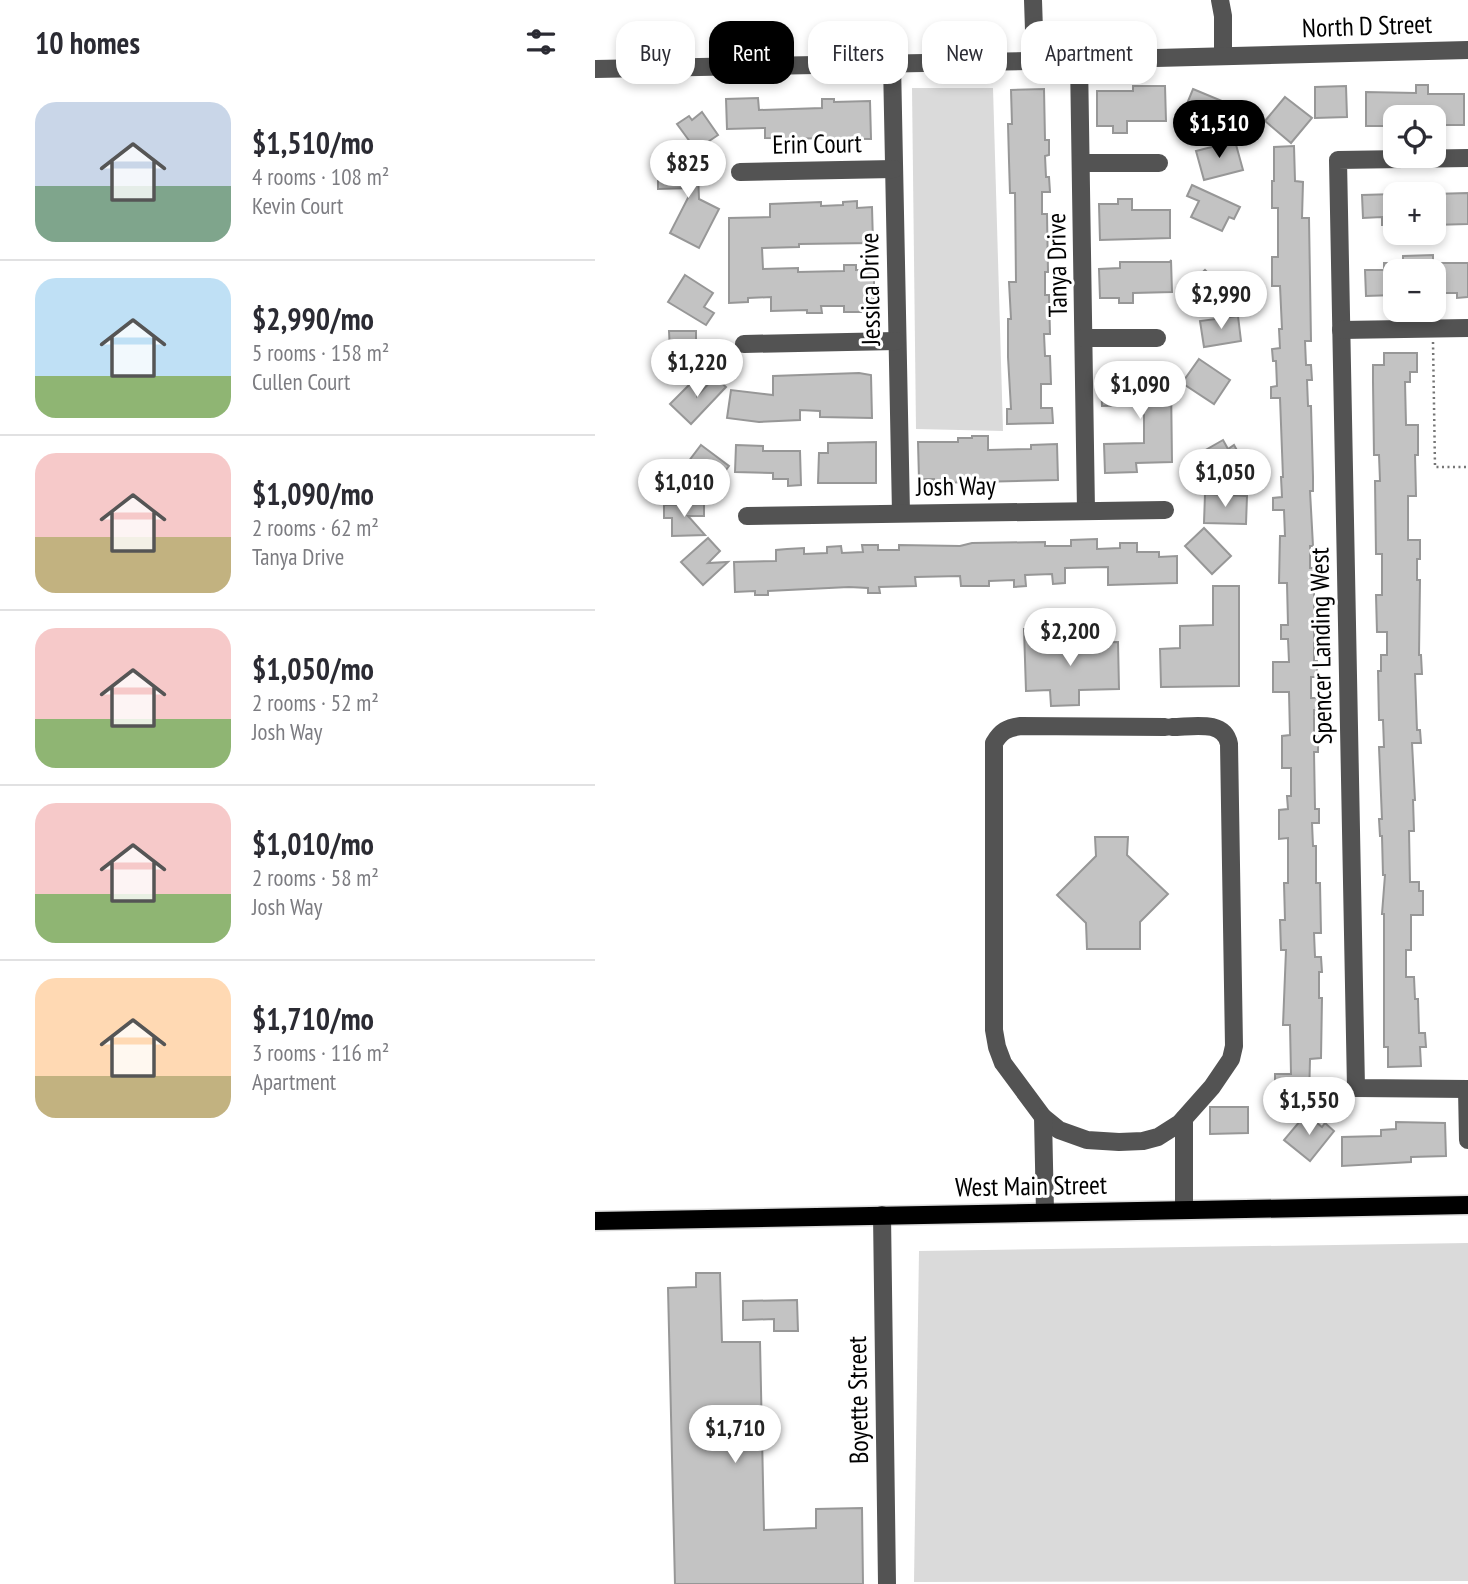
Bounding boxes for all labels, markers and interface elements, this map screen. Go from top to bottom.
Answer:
street label: North D Street [1301,7,1433,44]
chip: Buy [616,21,695,84]
chip: Rent [709,21,794,84]
chip: Filters [808,21,908,84]
chip: New [922,21,1007,84]
chip: Apartment [1021,21,1157,84]
text: 10 homes [35,23,140,62]
icon: filters [522,23,560,61]
pin: $1,510 [1162,100,1276,160]
map controls [1383,105,1446,322]
button: locate [1383,105,1446,168]
text: $1,510 [1189,108,1249,137]
text: $1,510/mo [252,123,374,162]
street label: Erin Court [772,126,862,161]
icon: home [91,130,175,214]
pin: $825 [647,140,729,200]
text: $825 [666,148,710,177]
text: 4 rooms · 108 m² [252,162,389,191]
button: + [1383,182,1446,245]
text: Kevin Court [252,191,343,220]
street label: Tanya Drive [1039,213,1074,317]
street label: Jessica Drive [852,232,887,347]
button: − [1383,259,1446,322]
pin: $2,990 [1164,272,1278,331]
text: $2,990 [1191,279,1251,308]
text: $2,990/mo [252,299,374,338]
icon: home [91,306,175,390]
text: 5 rooms · 158 m² [252,338,389,367]
pin: $1,220 [640,340,754,399]
text: $1,220 [667,347,727,376]
pin: $1,090 [1083,362,1197,421]
text: Cullen Court [252,367,350,396]
text: $1,090 [1110,369,1170,398]
pin: $1,050 [1168,449,1282,509]
text: $1,050 [1195,457,1255,486]
pin: $1,010 [627,460,741,519]
text: $1,010 [654,467,714,496]
street label: Josh Way [915,468,996,503]
text: $1,090/mo [252,474,374,513]
icon: home [91,481,175,565]
text: 2 rooms · 62 m² [252,513,379,542]
text: Tanya Drive [252,542,344,571]
street label: Spencer Landing West [1302,547,1339,745]
pin: $2,200 [1013,608,1127,668]
text: $2,200 [1040,616,1100,645]
text: $1,050/mo [252,649,374,688]
icon: home [91,656,175,740]
text: 2 rooms · 52 m² [252,688,379,717]
text: Josh Way [252,717,322,746]
text: $1,010/mo [252,824,374,863]
icon: home [91,831,175,915]
text: 2 rooms · 58 m² [252,863,379,892]
text: Josh Way [252,892,322,921]
text: $1,710/mo [252,999,374,1038]
icon: home [91,1006,175,1090]
text: 3 rooms · 116 m² [252,1038,389,1067]
text: Apartment [252,1067,336,1096]
pin: $1,550 [1252,1078,1366,1137]
text: $1,550 [1279,1085,1339,1114]
street label: West Main Street [955,1168,1107,1203]
street label: Boyette Street [840,1336,875,1464]
pin: $1,710 [678,1406,792,1465]
text: $1,710 [705,1413,765,1442]

